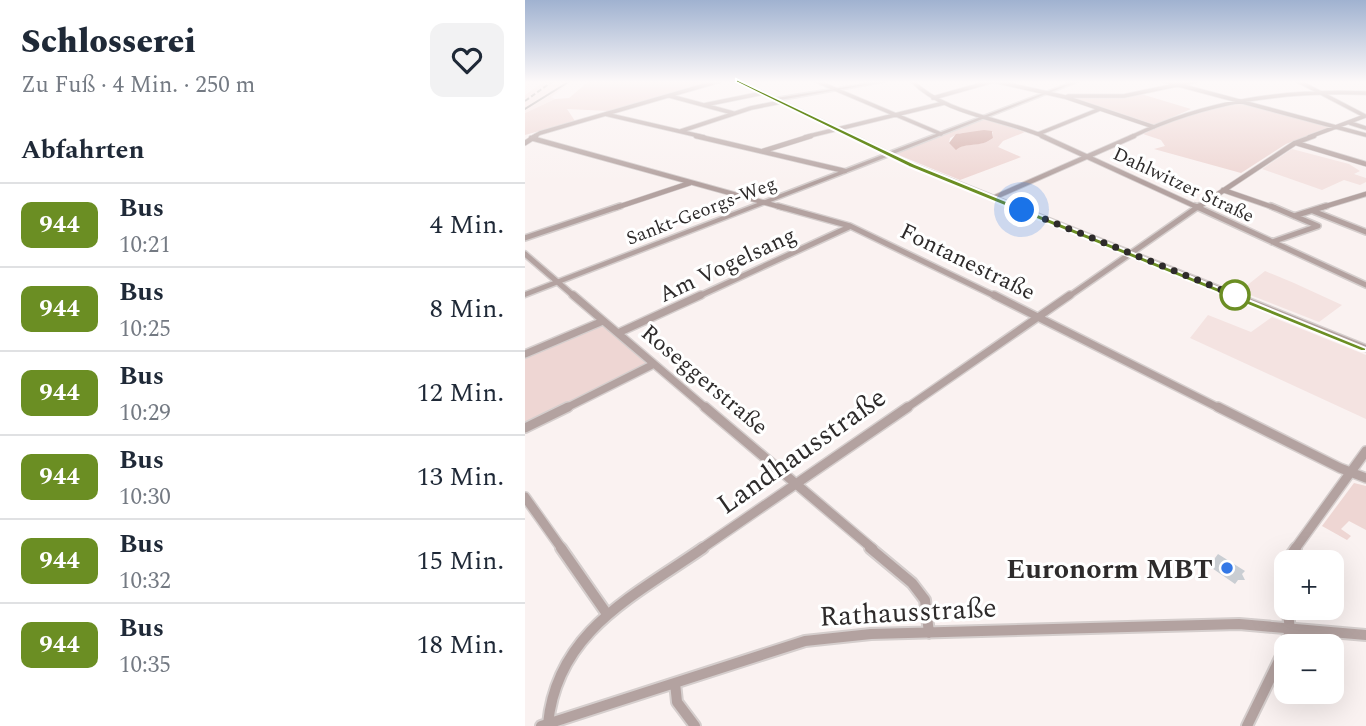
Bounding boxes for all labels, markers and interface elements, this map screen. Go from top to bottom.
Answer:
text: Schlosserei [21,17,196,67]
button: heart [430,23,504,97]
text: Zu Fuß · 4 Min. · 250 m [21,68,255,103]
text: Abfahrten [21,130,145,170]
street label: Dahlwitzer Straße [1108,140,1259,231]
street label: Sankt-Georgs-Weg [622,169,781,253]
text: Bus [119,188,164,228]
your location [1004,192,1039,227]
text: 4 Min. [430,205,504,245]
text: 944 [39,207,80,243]
street label: Fontanestraße [894,214,1041,310]
street label: Am Vogelsang [653,218,802,313]
text: 10:21 [119,228,171,263]
text: Bus [119,272,164,312]
unlabelled marker [1220,280,1250,310]
text: 8 Min. [430,289,504,329]
text: 944 [39,291,80,327]
text: 10:25 [119,312,171,347]
street label: Roseggerstraße [633,316,775,444]
text: Bus [119,356,164,396]
text: 12 Min. [417,373,504,413]
text: 944 [39,375,80,411]
street label: Landhausstraße [708,377,895,526]
text: 10:29 [119,396,171,431]
text: Bus [119,440,164,480]
text: 13 Min. [417,457,504,497]
text: 944 [39,459,80,495]
text: 10:30 [119,480,171,515]
text: Bus [119,524,164,564]
text: 15 Min. [417,541,504,581]
text: 944 [39,543,80,579]
place label: Euronorm MBT [1006,548,1213,591]
map controls [1274,550,1344,704]
button: + [1274,550,1344,620]
marker: Euronorm MBT [1219,560,1235,576]
text: 10:32 [119,564,171,599]
street label: Rathausstraße [818,586,998,639]
text: Bus [119,608,164,648]
text: 18 Min. [417,625,504,665]
text: 944 [39,627,80,663]
button: − [1274,634,1344,704]
text: 10:35 [119,648,171,683]

